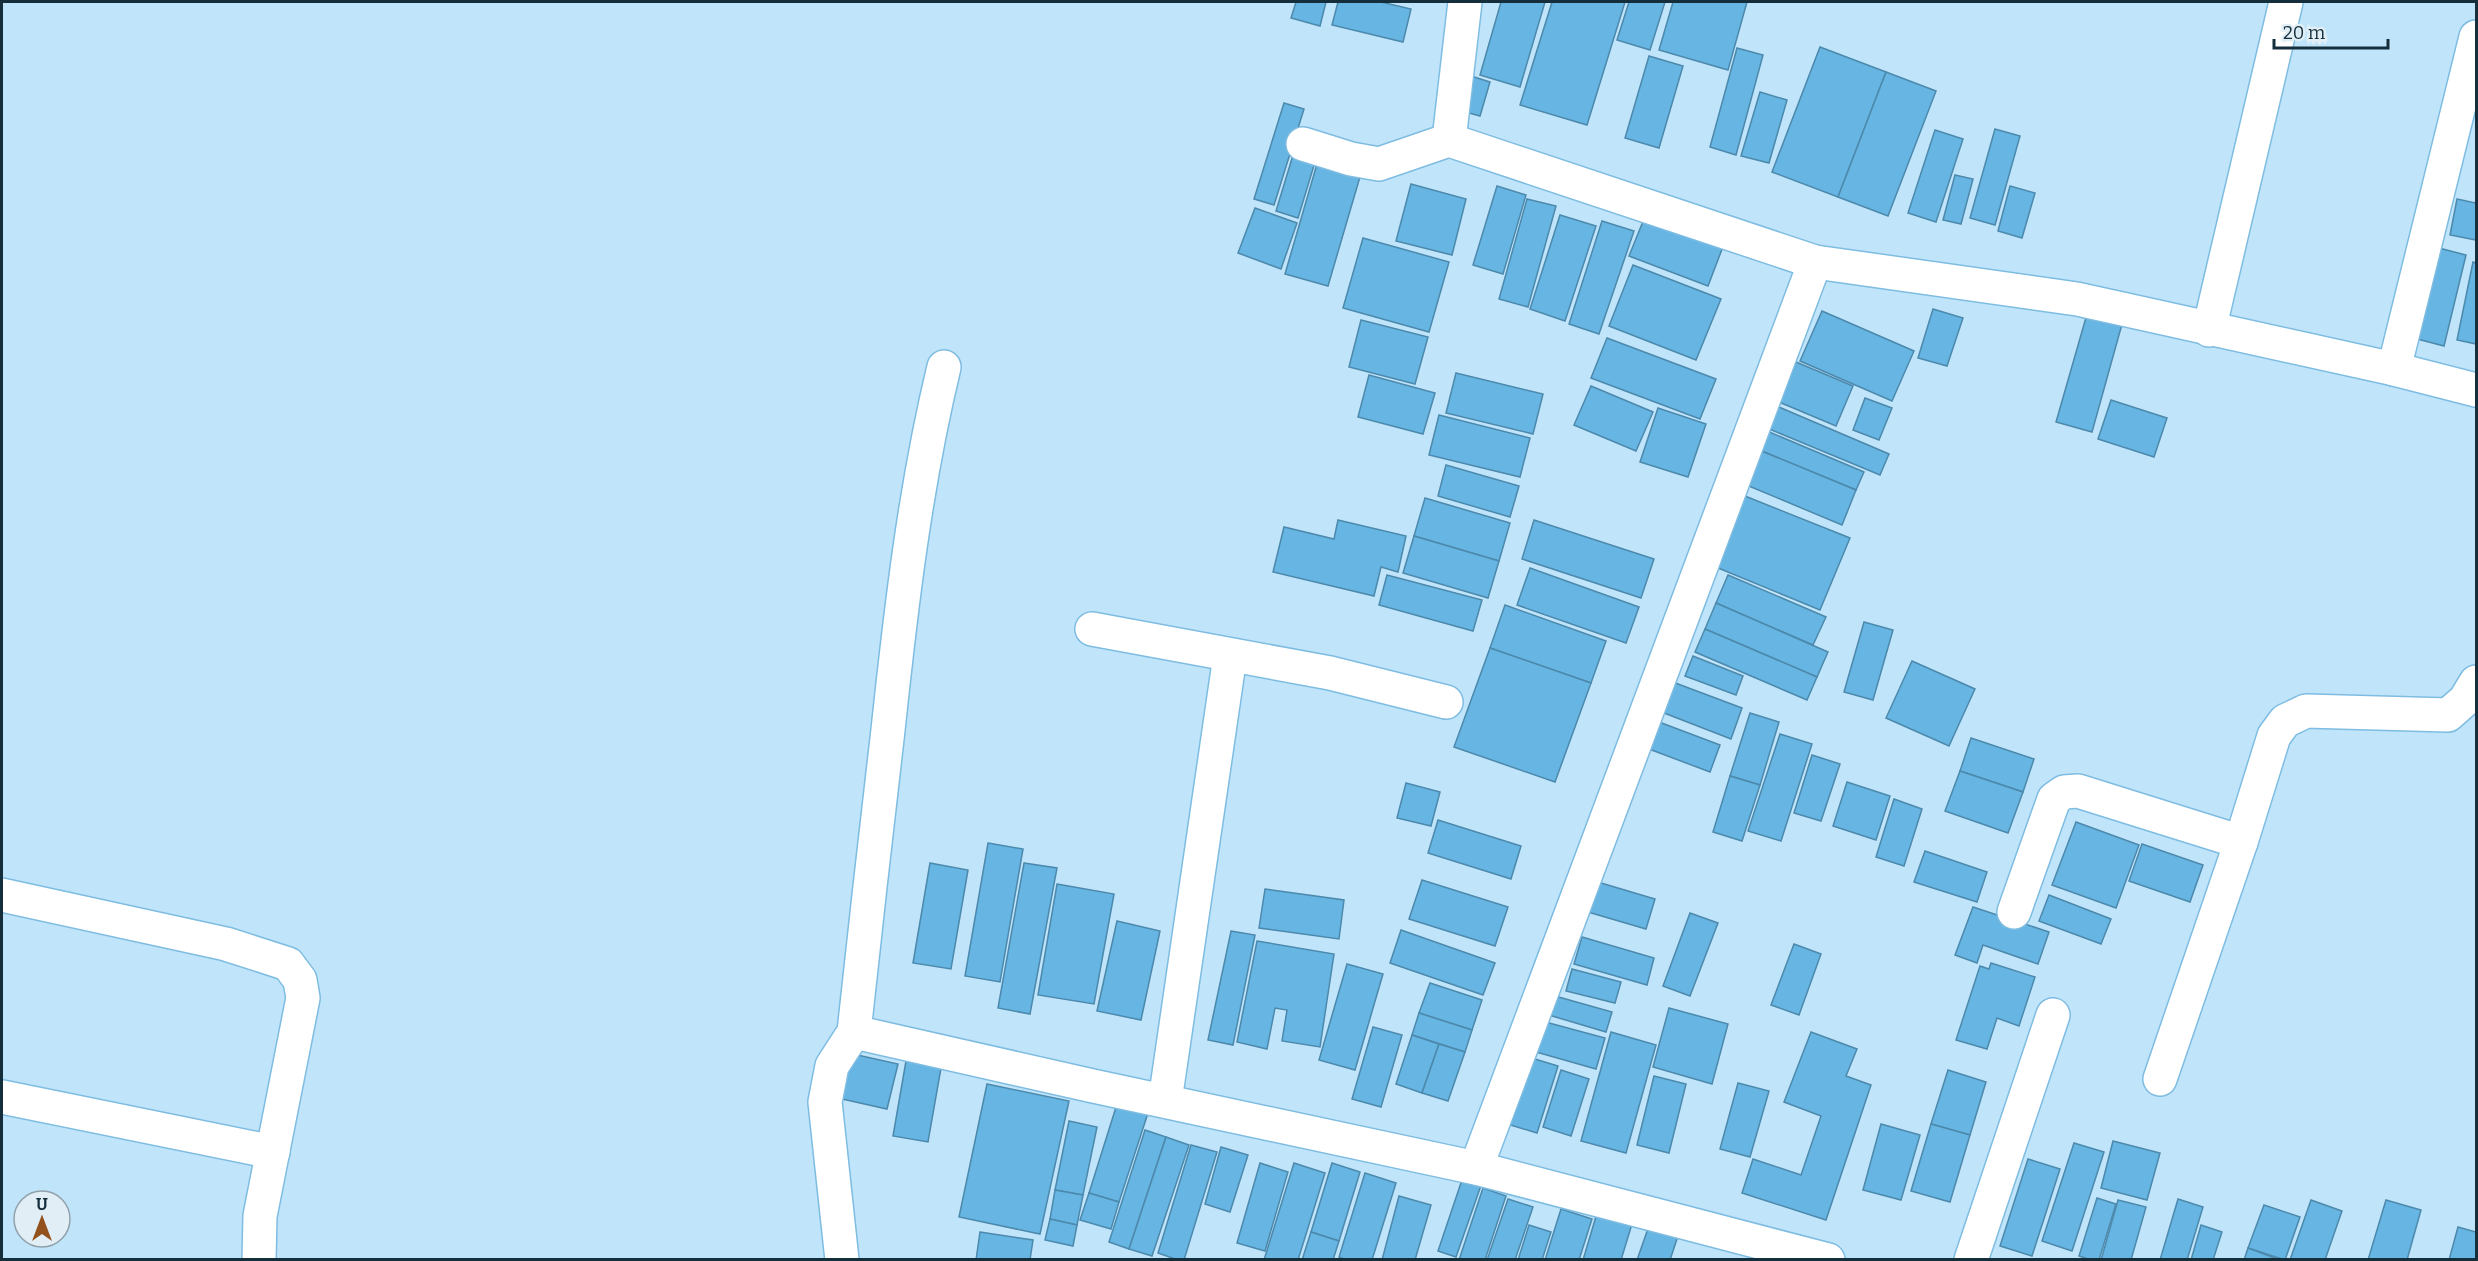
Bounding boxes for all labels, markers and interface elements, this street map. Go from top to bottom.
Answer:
scale bar [2274,12,2388,50]
text: 20 m [2283,22,2325,44]
north arrow [12,1189,72,1249]
text: U [36,1195,48,1214]

